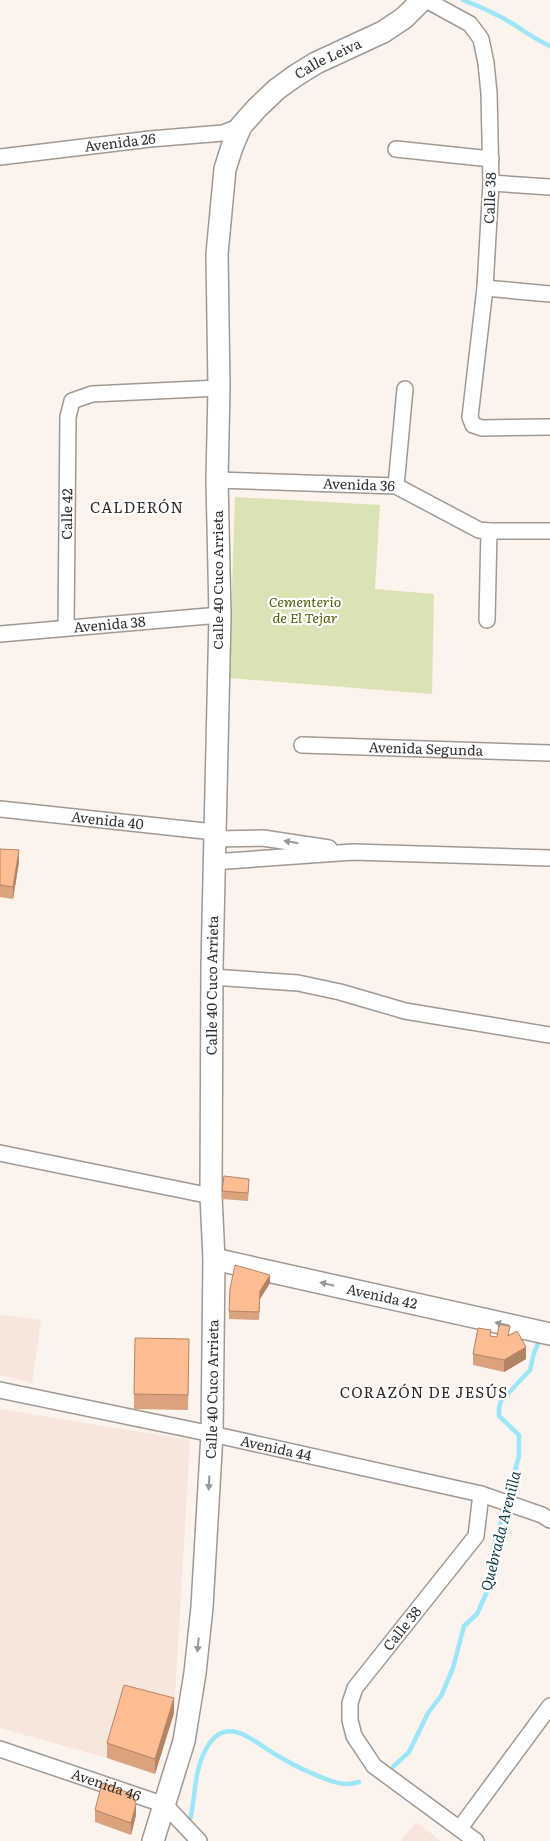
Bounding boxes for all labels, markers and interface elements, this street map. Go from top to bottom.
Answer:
street label: Calle Leiva [290,32,365,83]
street label: Avenida 26 [83,128,157,156]
street label: Calle 38 [478,171,500,224]
street label: Avenida 36 [323,473,396,495]
street label: Calle 42 [56,488,76,540]
district label: CALDERÓN [90,495,184,518]
street label: Calle 40 Cuco Arrieta [207,510,227,650]
park label: Cementerio de El Tejar [269,591,341,627]
street label: Avenida 38 [73,610,147,637]
street label: Avenida Segunda [368,736,484,760]
street label: Avenida 40 [70,806,145,833]
one-way arrow [282,838,298,846]
street label: Calle 40 Cuco Arrieta [201,915,222,1055]
street label: Avenida 42 [345,1278,419,1313]
one-way arrow [319,1280,334,1288]
street label: Calle 40 Cuco Arrieta [200,1319,222,1460]
one-way arrow [495,1320,510,1328]
district label: CORAZÓN DE JESÚS [340,1380,508,1403]
street label: Avenida 44 [239,1430,314,1465]
water label: Quebrada Arenilla [473,1468,526,1593]
one-way arrow [204,1475,212,1491]
street label: Calle 38 [378,1601,426,1654]
one-way arrow [194,1637,202,1653]
street label: Avenida 46 [69,1763,144,1805]

